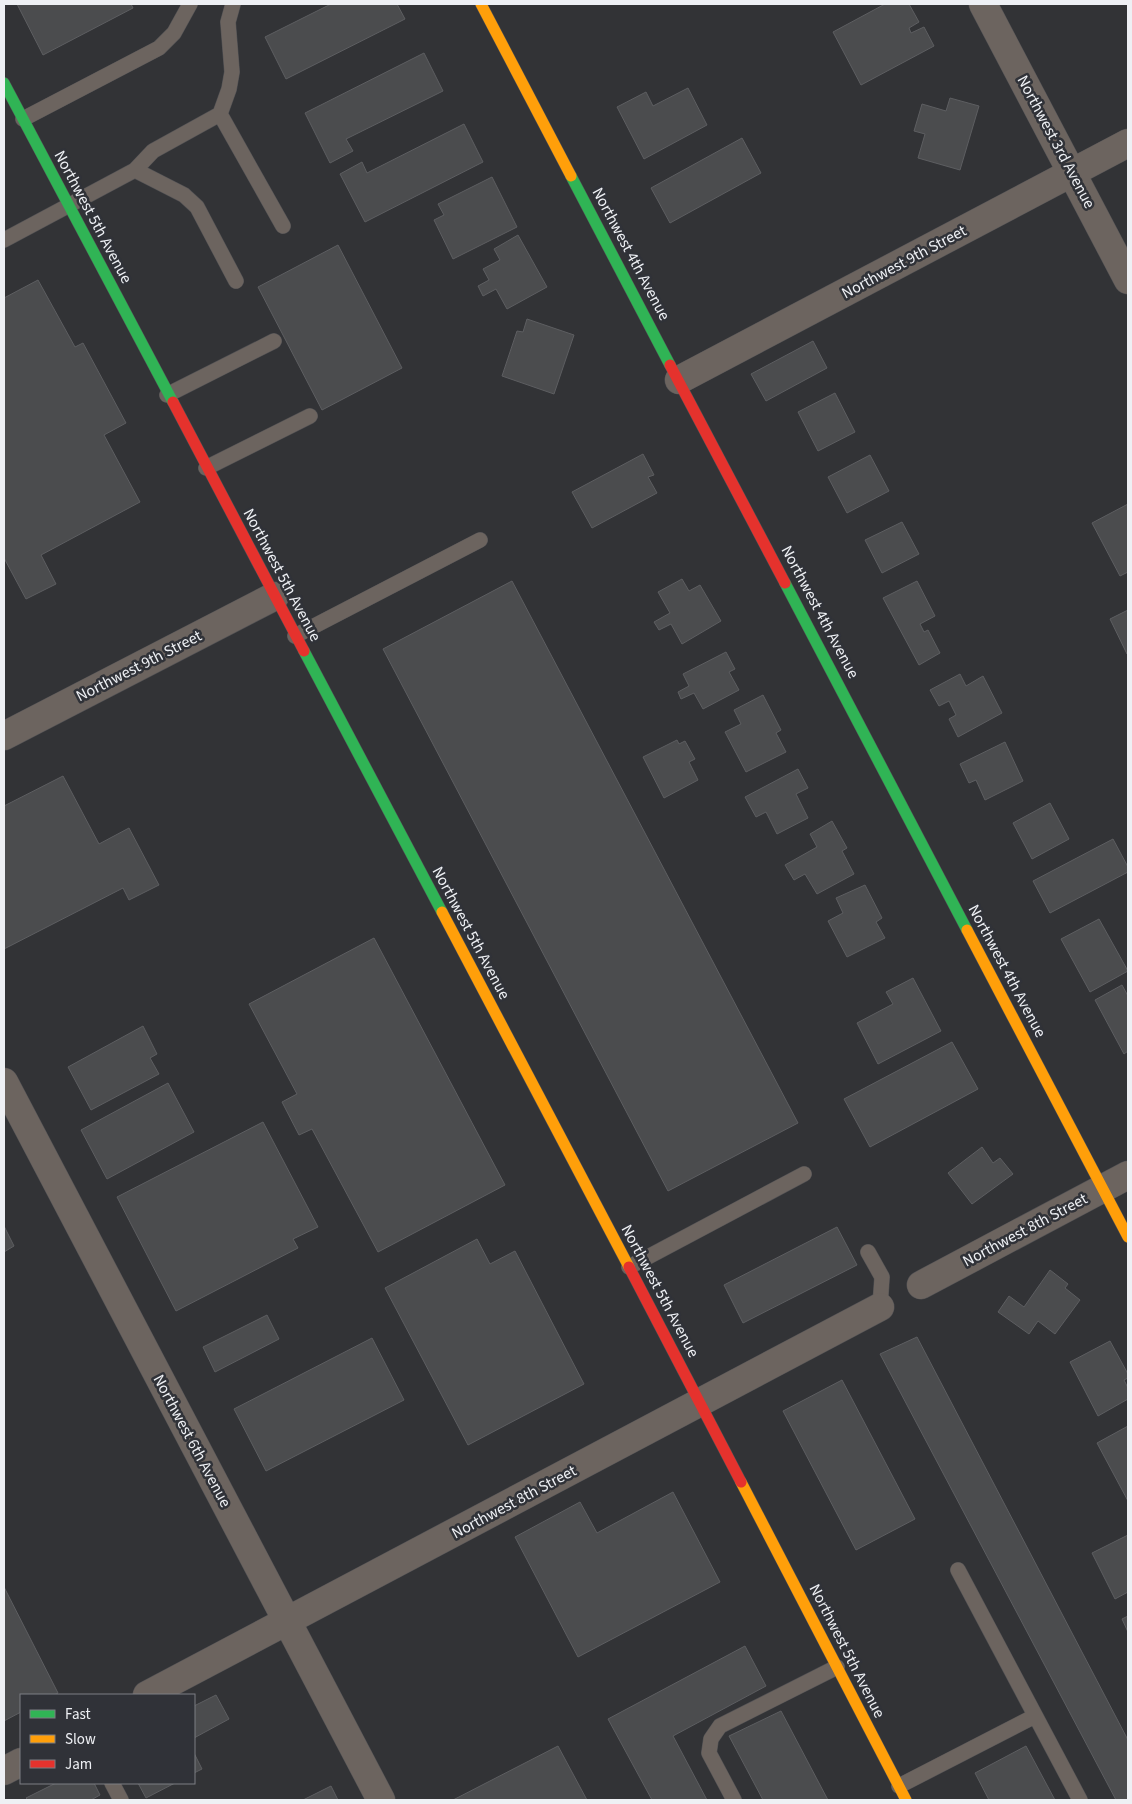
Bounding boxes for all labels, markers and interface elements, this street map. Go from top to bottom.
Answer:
street label: Northwest 3rd Avenue [1012,72,1100,212]
street label: Northwest 5th Avenue [49,147,137,287]
street label: Northwest 4th Avenue [587,184,675,324]
street label: Northwest 9th Street [838,220,971,304]
street label: Northwest 5th Avenue [238,505,326,645]
street label: Northwest 4th Avenue [776,542,864,682]
street label: Northwest 9th Street [72,625,206,707]
street label: Northwest 5th Avenue [427,863,515,1003]
street label: Northwest 4th Avenue [963,901,1051,1041]
street label: Northwest 8th Street [959,1188,1092,1272]
street label: Northwest 5th Avenue [616,1221,704,1361]
street label: Northwest 6th Avenue [148,1371,236,1511]
street label: Northwest 8th Street [448,1460,581,1544]
street label: Northwest 5th Avenue [804,1580,890,1722]
legend [20,1694,195,1784]
text: Fast [65,1704,91,1725]
text: Slow [65,1729,96,1750]
text: Jam [65,1754,92,1775]

